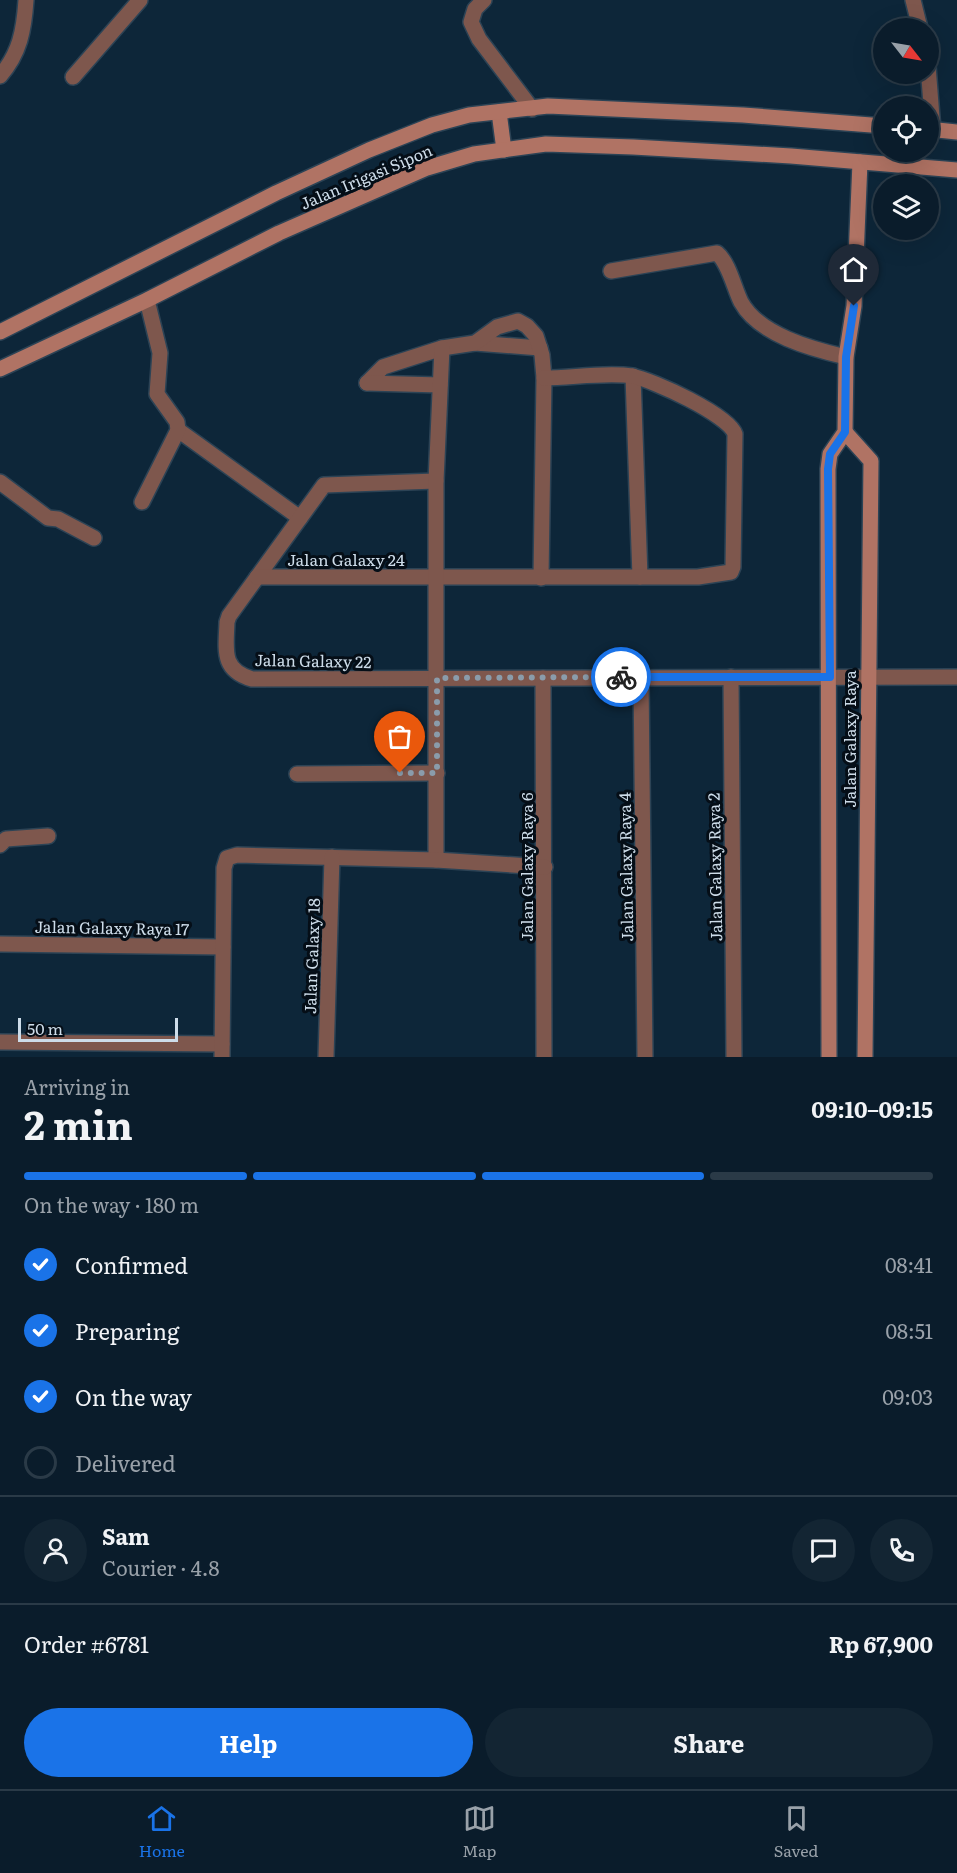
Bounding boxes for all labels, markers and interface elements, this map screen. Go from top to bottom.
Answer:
north arrow [873,18,939,84]
map controls [873,18,939,240]
button: locate [873,96,939,162]
street label: Jalan Irigasi Sipon [296,137,436,215]
button: layers [873,174,939,240]
pin [828,244,879,306]
icon: home [837,253,870,286]
street label: Jalan Galaxy 24 [287,547,405,571]
street label: Jalan Galaxy 22 [254,647,372,673]
courier [591,647,651,707]
icon: bike [605,661,638,694]
street label: Jalan Galaxy Raya [837,670,861,808]
pin [374,711,425,773]
icon: bag [383,720,416,753]
street label: Jalan Galaxy Raya 6 [514,792,538,942]
street label: Jalan Galaxy Raya 4 [612,792,638,942]
street label: Jalan Galaxy Raya 2 [701,792,727,942]
street label: Jalan Galaxy 18 [297,897,325,1014]
street label: Jalan Galaxy Raya 17 [34,914,190,940]
scale bar [18,1015,178,1042]
text: 50 m [27,1016,63,1040]
text: Arriving in [24,1071,130,1101]
text: 09:10–09:15 [811,1092,933,1125]
text: 2 min [24,1094,133,1152]
text: On the way · 180 m [24,1189,199,1219]
icon: check [24,1248,57,1281]
text: Confirmed [75,1248,188,1281]
text: 08:41 [885,1249,933,1279]
icon: check [24,1314,57,1347]
text: Preparing [75,1314,179,1347]
text: 08:51 [885,1315,933,1345]
icon: check [24,1380,57,1413]
text: On the way [75,1380,192,1413]
text: 09:03 [882,1381,933,1411]
text: Delivered [75,1446,176,1479]
button: person [24,1519,87,1582]
text: Sam [102,1519,150,1552]
button: chat [792,1519,855,1582]
button: phone [870,1519,933,1582]
text: Courier · 4.8 [102,1552,219,1582]
text: Order #6781 [24,1627,149,1660]
text: Rp 67,900 [829,1627,933,1660]
button: Help [24,1708,473,1777]
button: Share [485,1708,933,1777]
tab: Home [139,1802,185,1862]
tab: Map [462,1802,496,1862]
tab: Saved [774,1802,818,1862]

